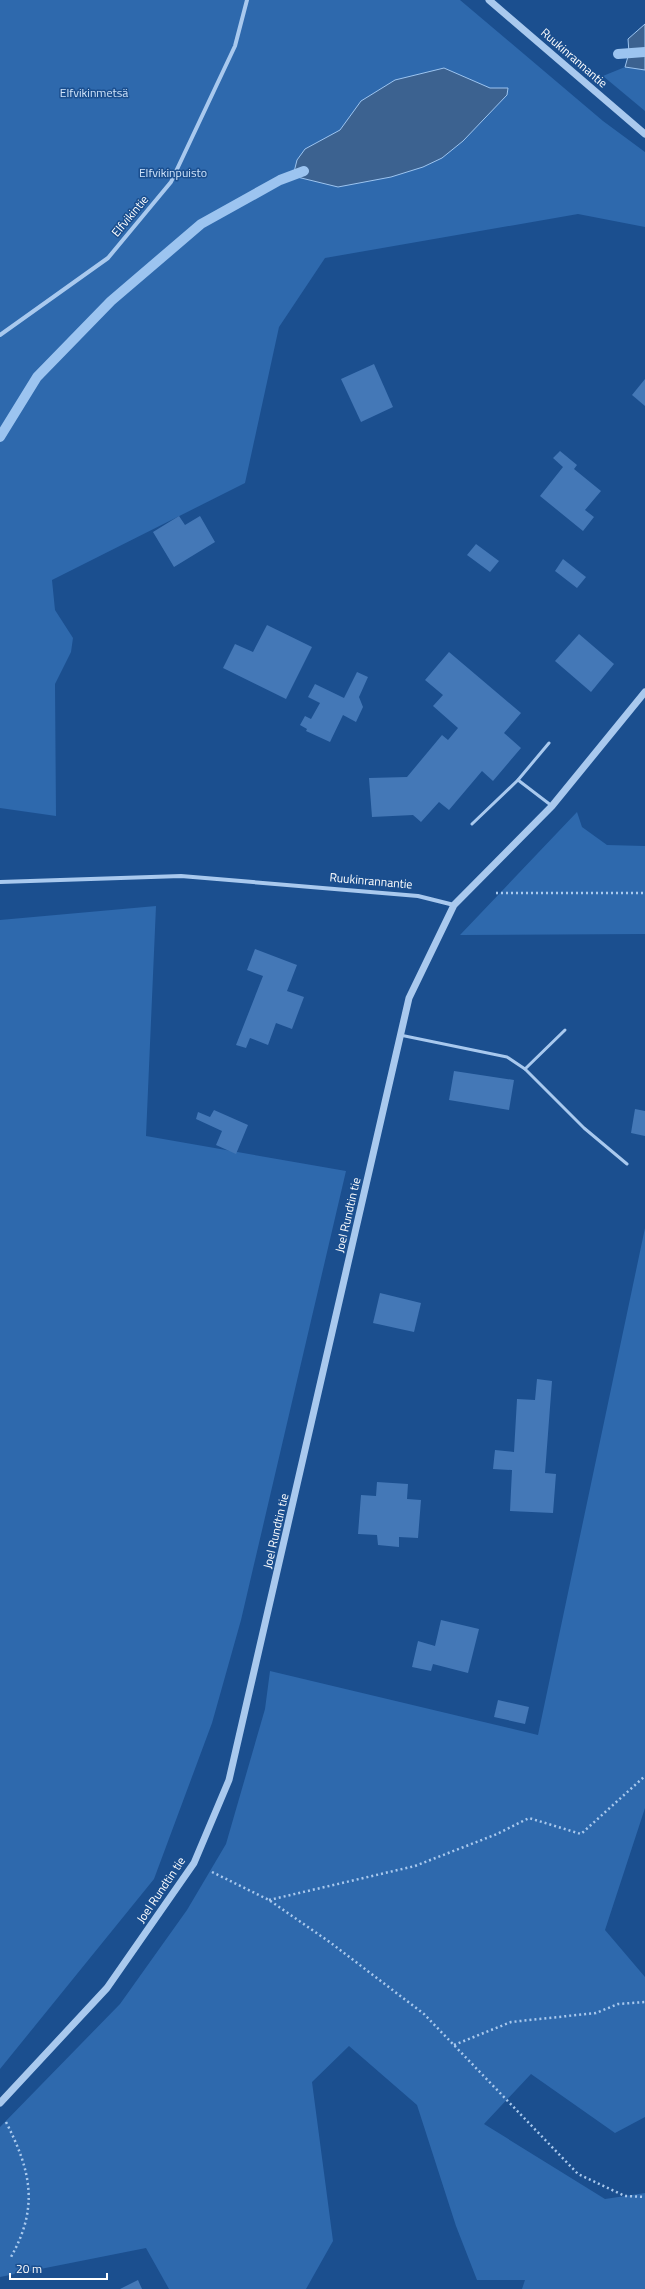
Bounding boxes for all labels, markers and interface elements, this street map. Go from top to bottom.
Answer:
street label: Ruukinrannantie [537,23,612,92]
park label: Elfvikinmetsä [60,83,128,102]
park label: Elfvikinpuisto [139,163,207,182]
street label: Elfvikintie [106,191,153,241]
street label: Ruukinrannantie [329,867,413,894]
street label: Joel Rundtin tie [330,1175,365,1254]
street label: Joel Rundtin tie [258,1491,293,1570]
street label: Joel Rundtin tie [131,1853,190,1927]
scale bar [10,2255,107,2281]
text: 20 m [16,2259,42,2278]

